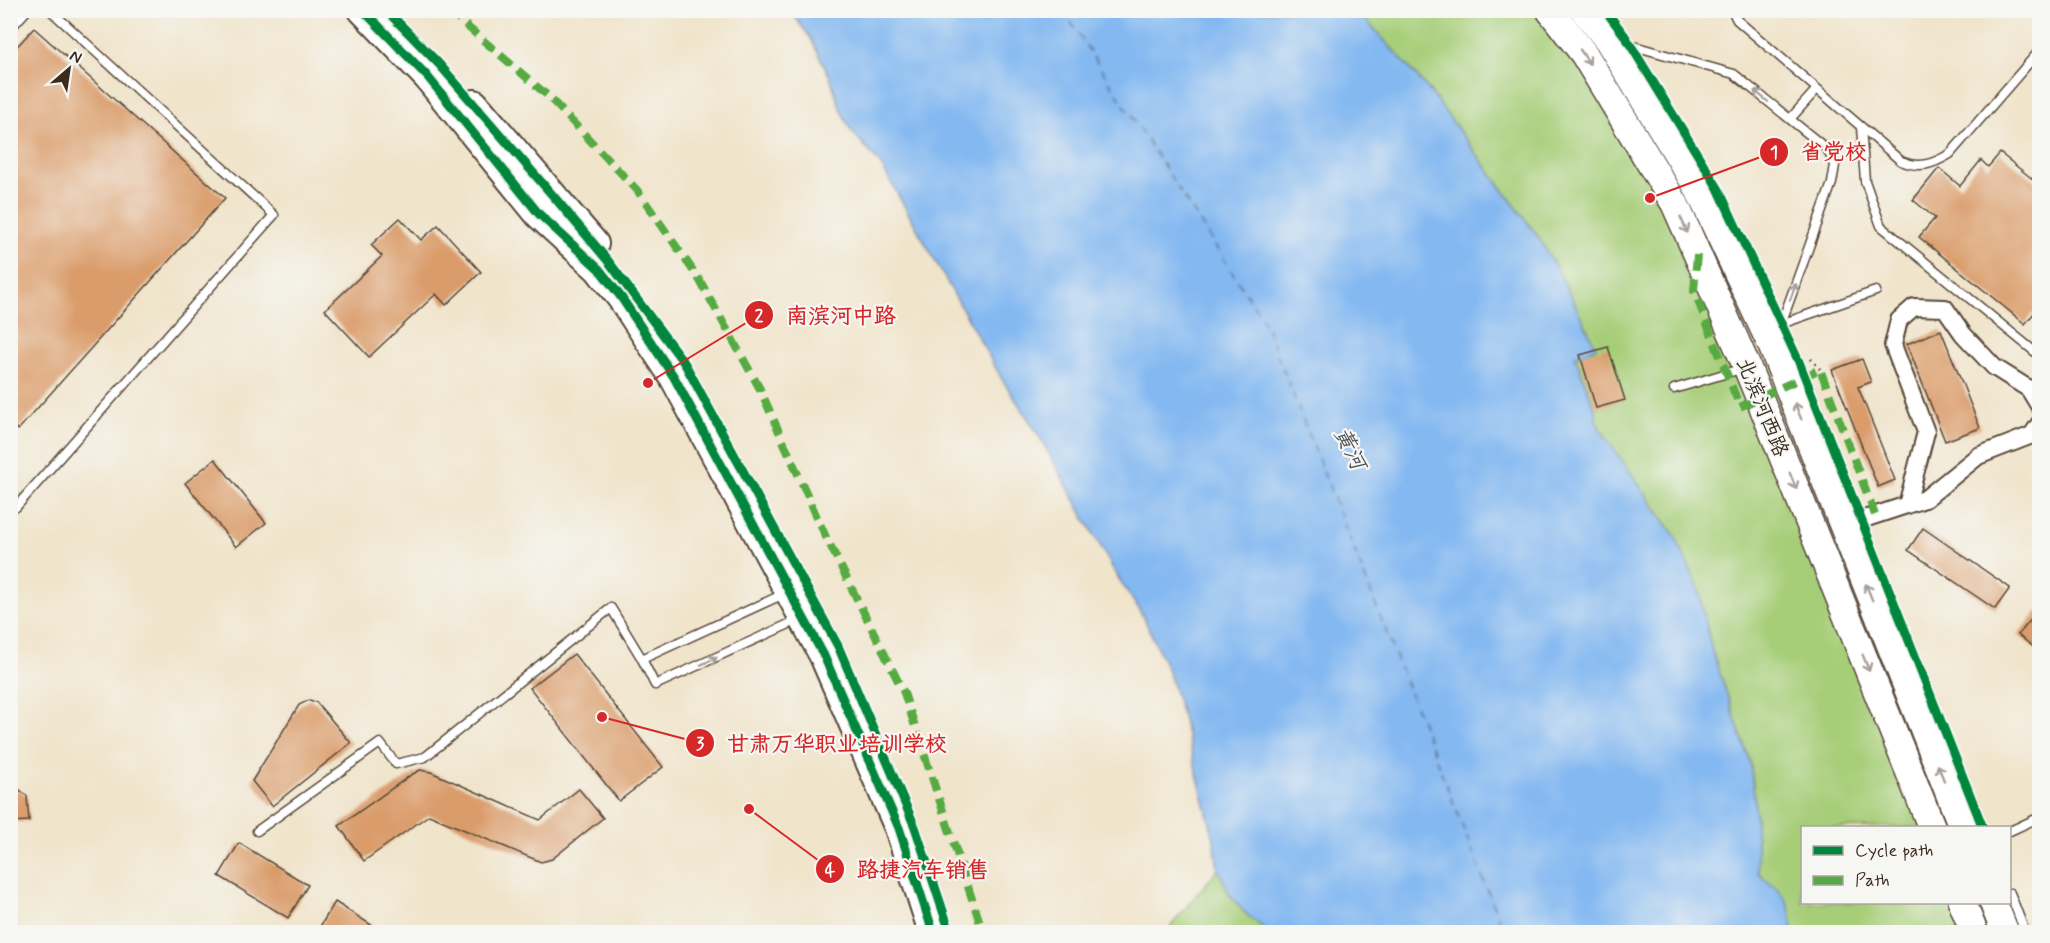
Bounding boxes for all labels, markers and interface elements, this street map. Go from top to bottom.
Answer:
north arrow [39,39,99,99]
text: N [66,45,85,69]
one-way arrow [1579,48,1591,65]
one-way arrow [1753,89,1769,102]
callout: 省党校 [1759,132,1879,172]
text: 省党校 [1801,139,1867,167]
text: 1 [1770,141,1778,165]
one-way arrow [1679,215,1690,233]
one-way arrow [1788,283,1799,302]
callout: 南滨河中路 [744,295,908,335]
text: 南滨河中路 [786,303,896,331]
text: 2 [755,304,764,328]
street label: 北滨河西路 [1729,353,1795,461]
one-way arrow [1791,402,1802,420]
water label: 黄河 [1327,423,1373,478]
one-way arrow [1789,472,1800,490]
one-way arrow [1863,583,1874,602]
one-way arrow [1861,653,1872,671]
one-way arrow [699,654,717,666]
callout: 甘肃万华职业培训学校 [685,723,959,763]
text: 甘肃万华职业培训学校 [727,731,947,759]
text: 3 [696,732,705,756]
one-way arrow [1935,764,1946,783]
legend [1801,826,2011,904]
text: Cycle path [1855,839,1933,863]
callout: 路捷汽车销售 [815,849,1001,889]
text: 路捷汽车销售 [857,857,989,885]
text: 4 [825,859,836,883]
text: Path [1855,869,1890,893]

